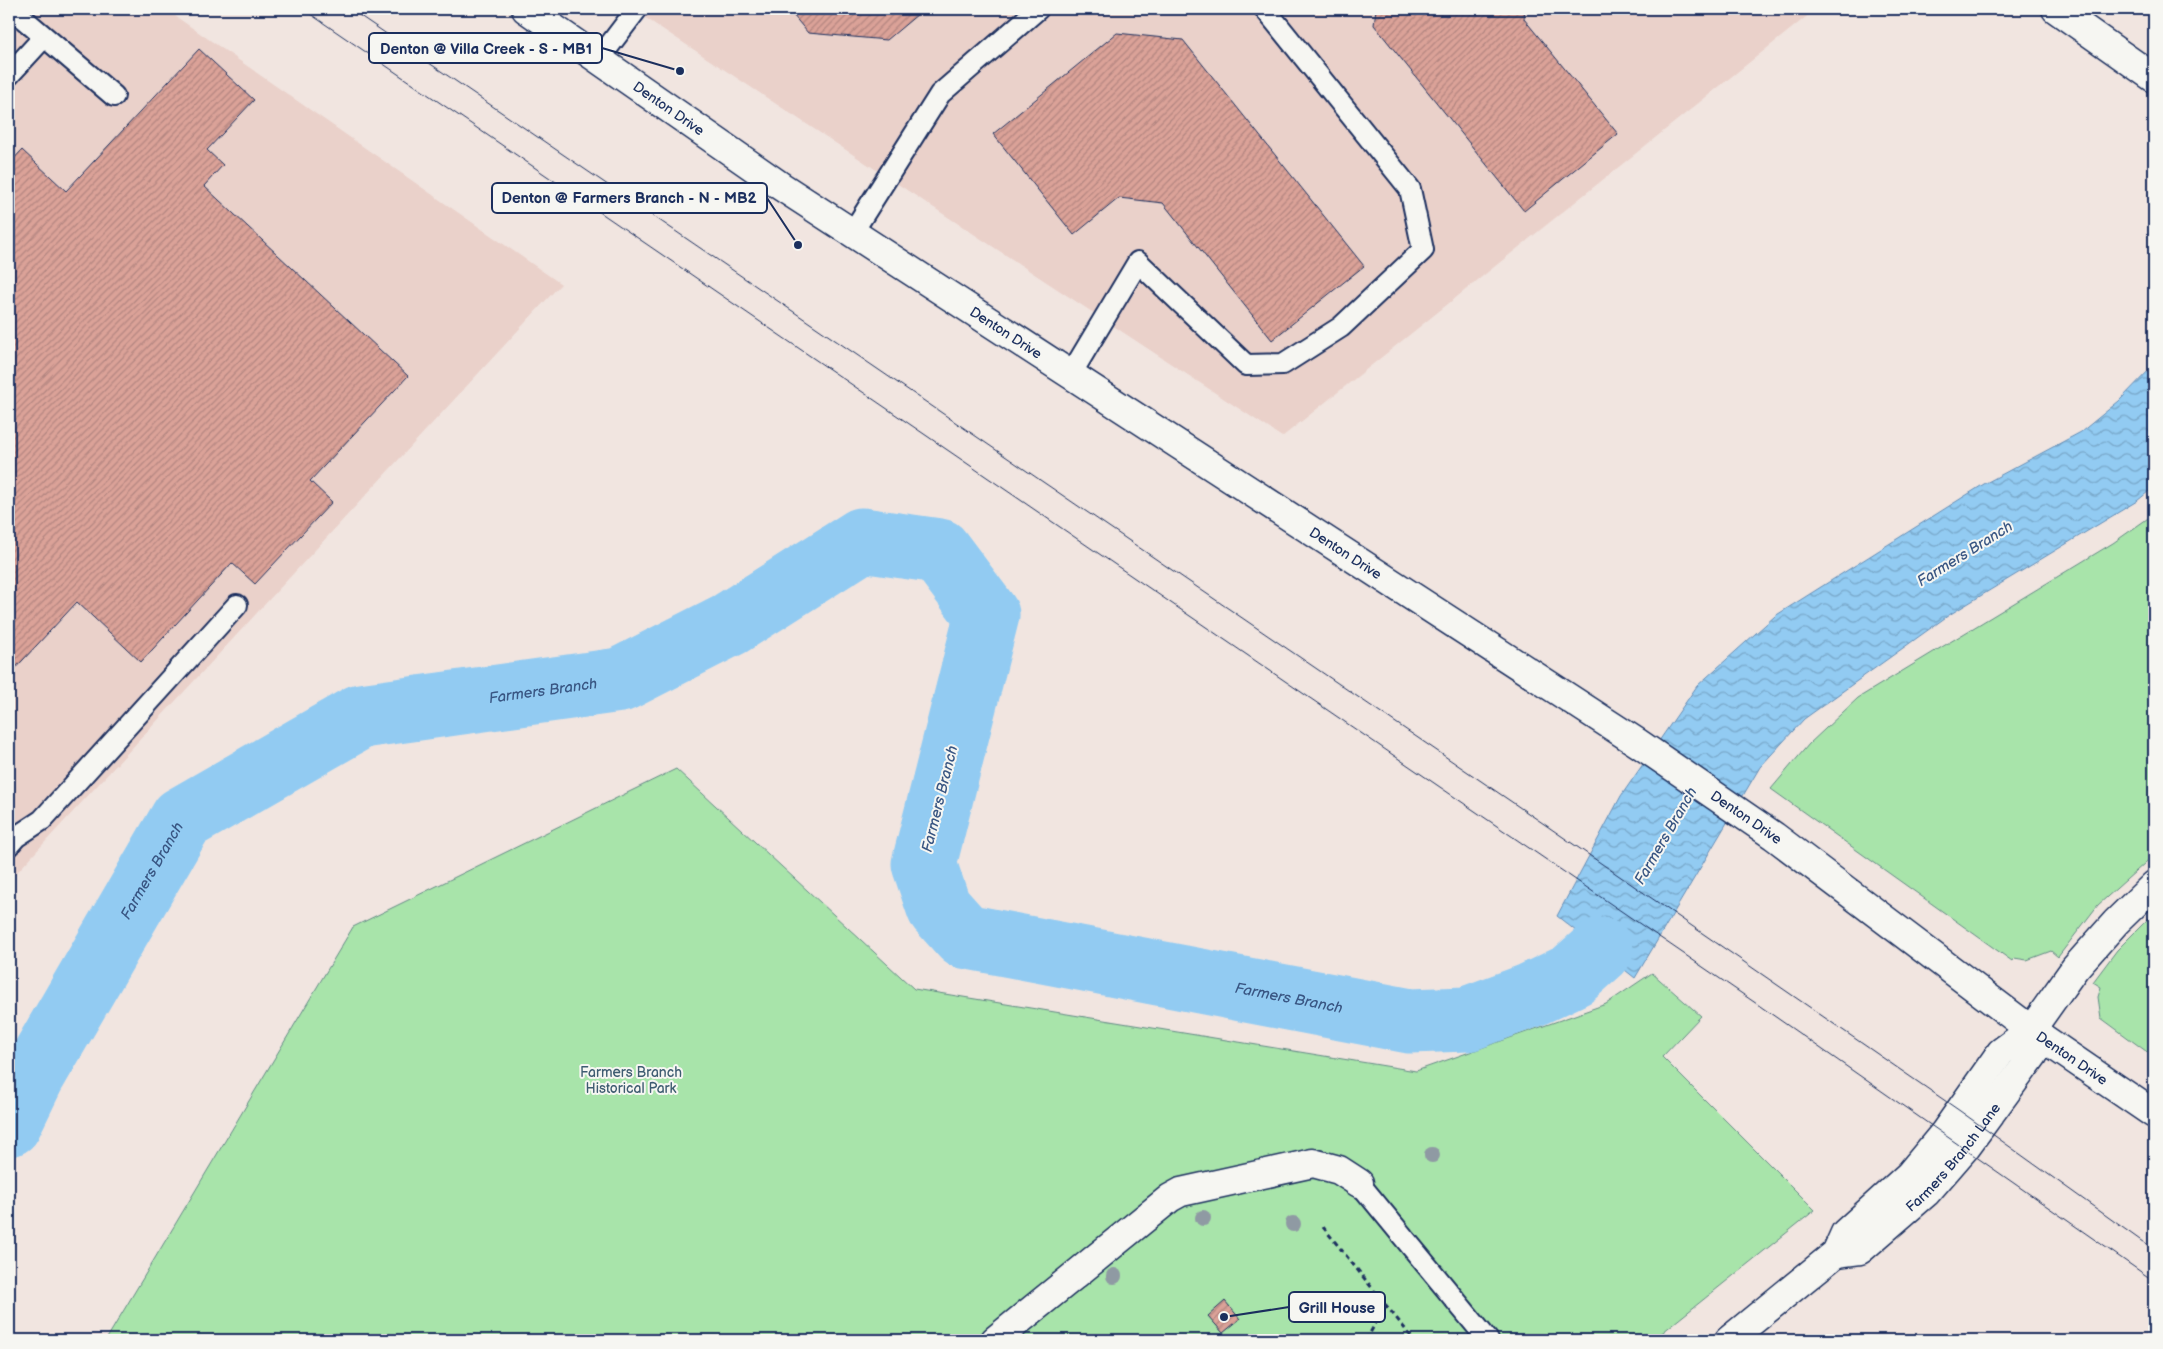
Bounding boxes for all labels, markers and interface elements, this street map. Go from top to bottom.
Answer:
callout: Denton @ Villa Creek - S - MB1 [369,33,602,63]
text: Denton @ Villa Creek - S - MB1 [380,40,592,59]
street label: Denton Drive [630,78,708,139]
callout: Denton @ Farmers Branch - N - MB2 [492,183,767,213]
text: Denton @ Farmers Branch - N - MB2 [502,189,756,208]
street label: Denton Drive [967,303,1045,362]
water label: Farmers Branch [1914,517,2016,591]
street label: Denton Drive [1306,523,1385,583]
water label: Farmers Branch [488,674,598,708]
water label: Farmers Branch [918,744,962,854]
water label: Farmers Branch [1630,784,1702,888]
street label: Denton Drive [1708,787,1786,848]
water label: Farmers Branch [116,819,188,923]
water label: Farmers Branch [1233,978,1344,1017]
street label: Denton Drive [2033,1028,2111,1088]
park label: Farmers Branch Historical Park [580,1064,682,1097]
street label: Farmers Branch Lane [1902,1100,2004,1215]
callout: Grill House [1289,1292,1385,1322]
text: Grill House [1299,1299,1376,1318]

